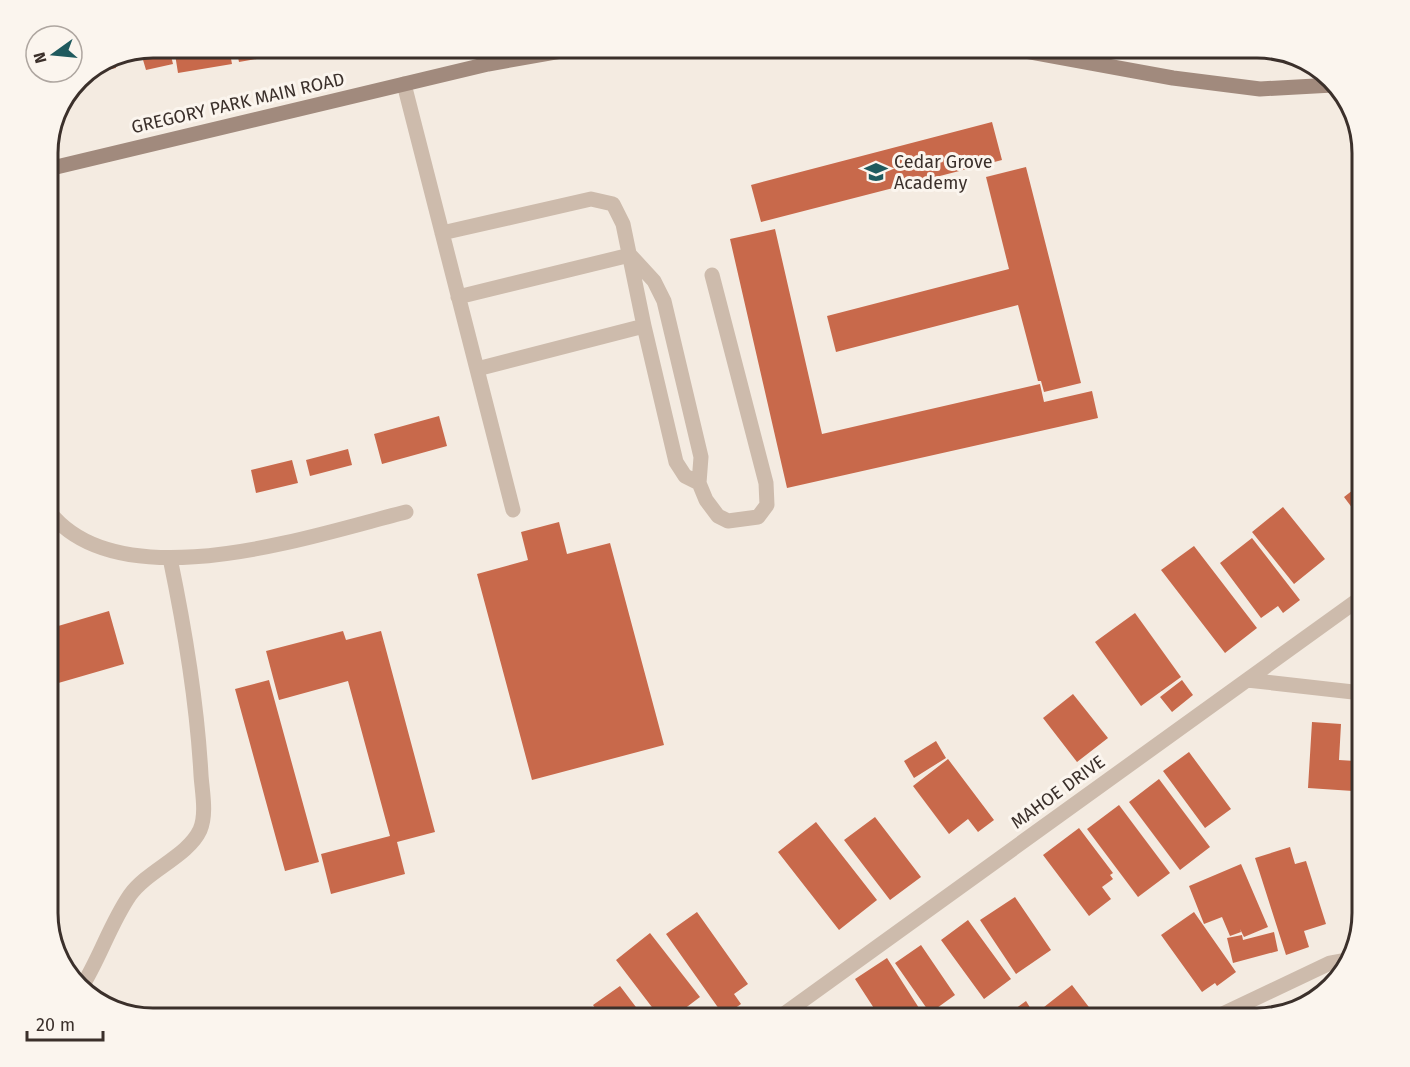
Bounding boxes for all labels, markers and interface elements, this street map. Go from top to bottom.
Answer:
north arrow [24,24,84,84]
text: N [29,50,51,65]
street label: GREGORY PARK MAIN ROAD [129,68,347,138]
place label: Cedar Grove Academy [894,151,993,194]
school or university icon: Cedar Grove Academy [863,159,889,185]
street label: MAHOE DRIVE [1007,751,1109,833]
scale bar [27,1004,104,1042]
text: 20 m [36,1014,75,1036]

